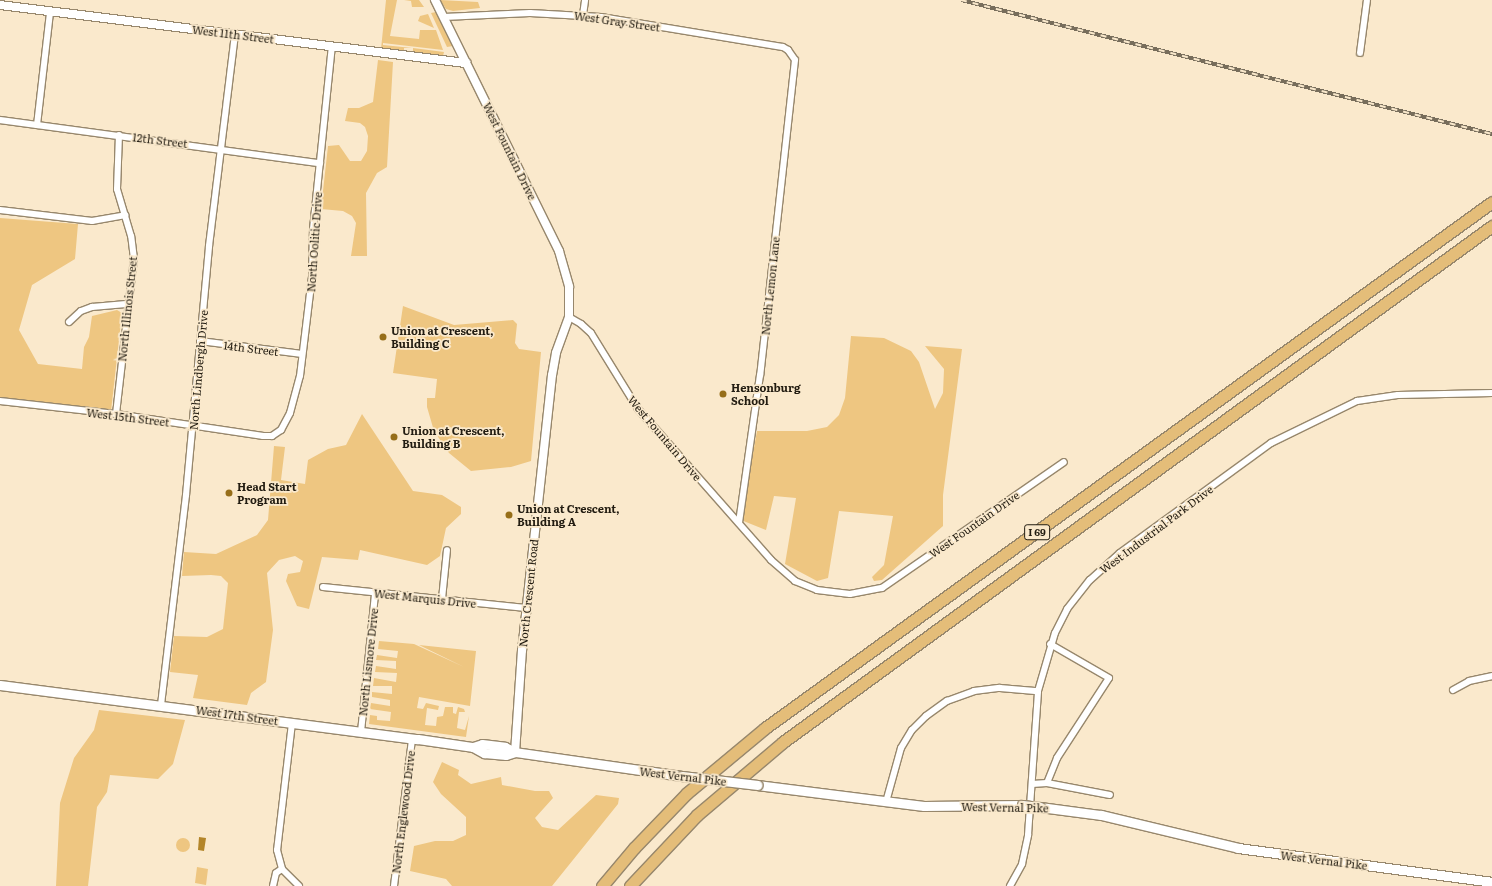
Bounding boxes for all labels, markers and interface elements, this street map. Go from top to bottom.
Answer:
street label: West Gray Street [573,8,661,34]
street label: West 11th Street [191,22,275,46]
street label: West Fountain Drive [481,100,539,202]
street label: 12th Street [132,130,188,150]
street label: North Oolitic Drive [304,191,324,293]
street label: North Lemon Lane [758,236,782,336]
street label: North Illinois Street [115,256,139,362]
street label: North Lindbergh Drive [186,309,210,431]
place label: Union at Crescent, Building C [391,324,494,350]
marker: Union at Crescent, Building C [378,332,388,342]
street label: 14th Street [223,338,279,358]
place label: Hensonburg School [731,381,801,407]
marker: Hensonburg School [718,389,728,399]
street label: West Fountain Drive [626,393,704,483]
street label: West 15th Street [86,405,170,429]
place label: Union at Crescent, Building B [402,424,505,450]
marker: Union at Crescent, Building B [389,432,399,442]
place label: Head Start Program [237,480,297,506]
street label: West Industrial Park Drive [1097,482,1215,576]
marker: Head Start Program [224,488,234,498]
street label: West Fountain Drive [926,488,1022,560]
place label: Union at Crescent, Building A [517,502,620,528]
marker: Union at Crescent, Building A [504,510,514,520]
road number: I 69 [1024,524,1050,540]
street label: North Crescent Road [516,538,540,648]
street label: West Marquis Drive [373,586,477,610]
street label: North Lismore Drive [356,607,380,717]
street label: West 17th Street [195,703,279,727]
street label: North Englewood Drive [389,750,417,874]
street label: West Vernal Pike [639,764,727,788]
street label: West Vernal Pike [961,800,1049,814]
street label: West Vernal Pike [1280,848,1368,872]

